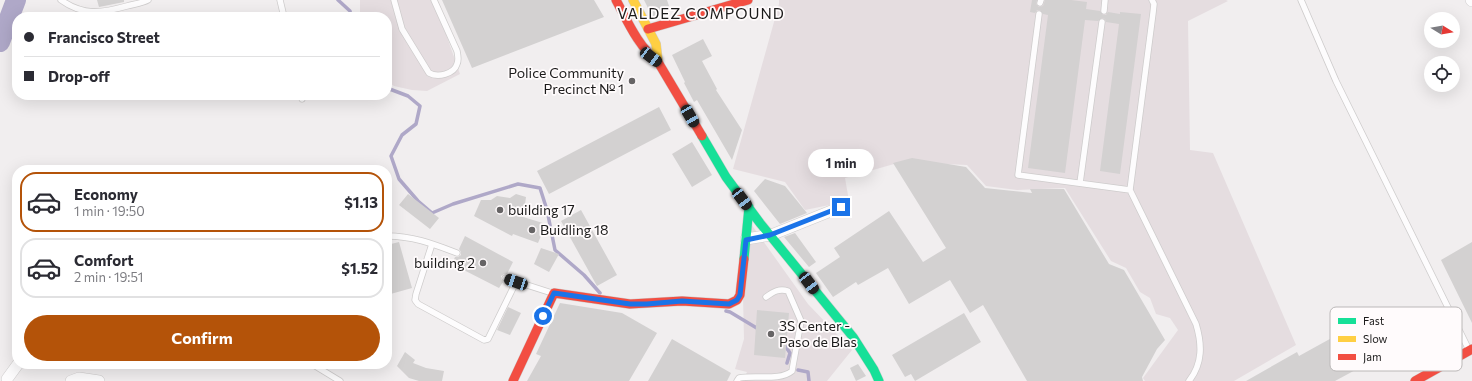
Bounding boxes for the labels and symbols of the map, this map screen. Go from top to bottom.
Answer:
district label: VALDEZ COMPOUND [617,4,785,22]
north arrow [1424,12,1460,48]
car [638,45,664,69]
place label: Police Community Precinct № 1 [508,64,624,97]
marker: Police Community Precinct № 1 [627,76,637,86]
car [679,103,701,129]
callout: 1 min [808,149,874,177]
car [730,186,754,212]
route end [832,198,850,216]
place label: building 17 [508,201,575,218]
marker: building 17 [495,205,505,215]
place label: Buidling 18 [540,221,608,238]
marker: Buidling 18 [527,225,537,235]
place label: building 2 [414,254,475,271]
marker: building 2 [478,258,488,268]
car [797,270,821,296]
car [503,272,529,292]
route start [534,307,552,325]
legend [1330,307,1462,371]
text: Fast [1363,314,1385,327]
place label: 3S Center - Paso de Blas [779,317,857,350]
marker: 3S Center - Paso de Blas [766,329,776,339]
text: Slow [1363,332,1388,345]
text: Jam [1363,350,1382,364]

